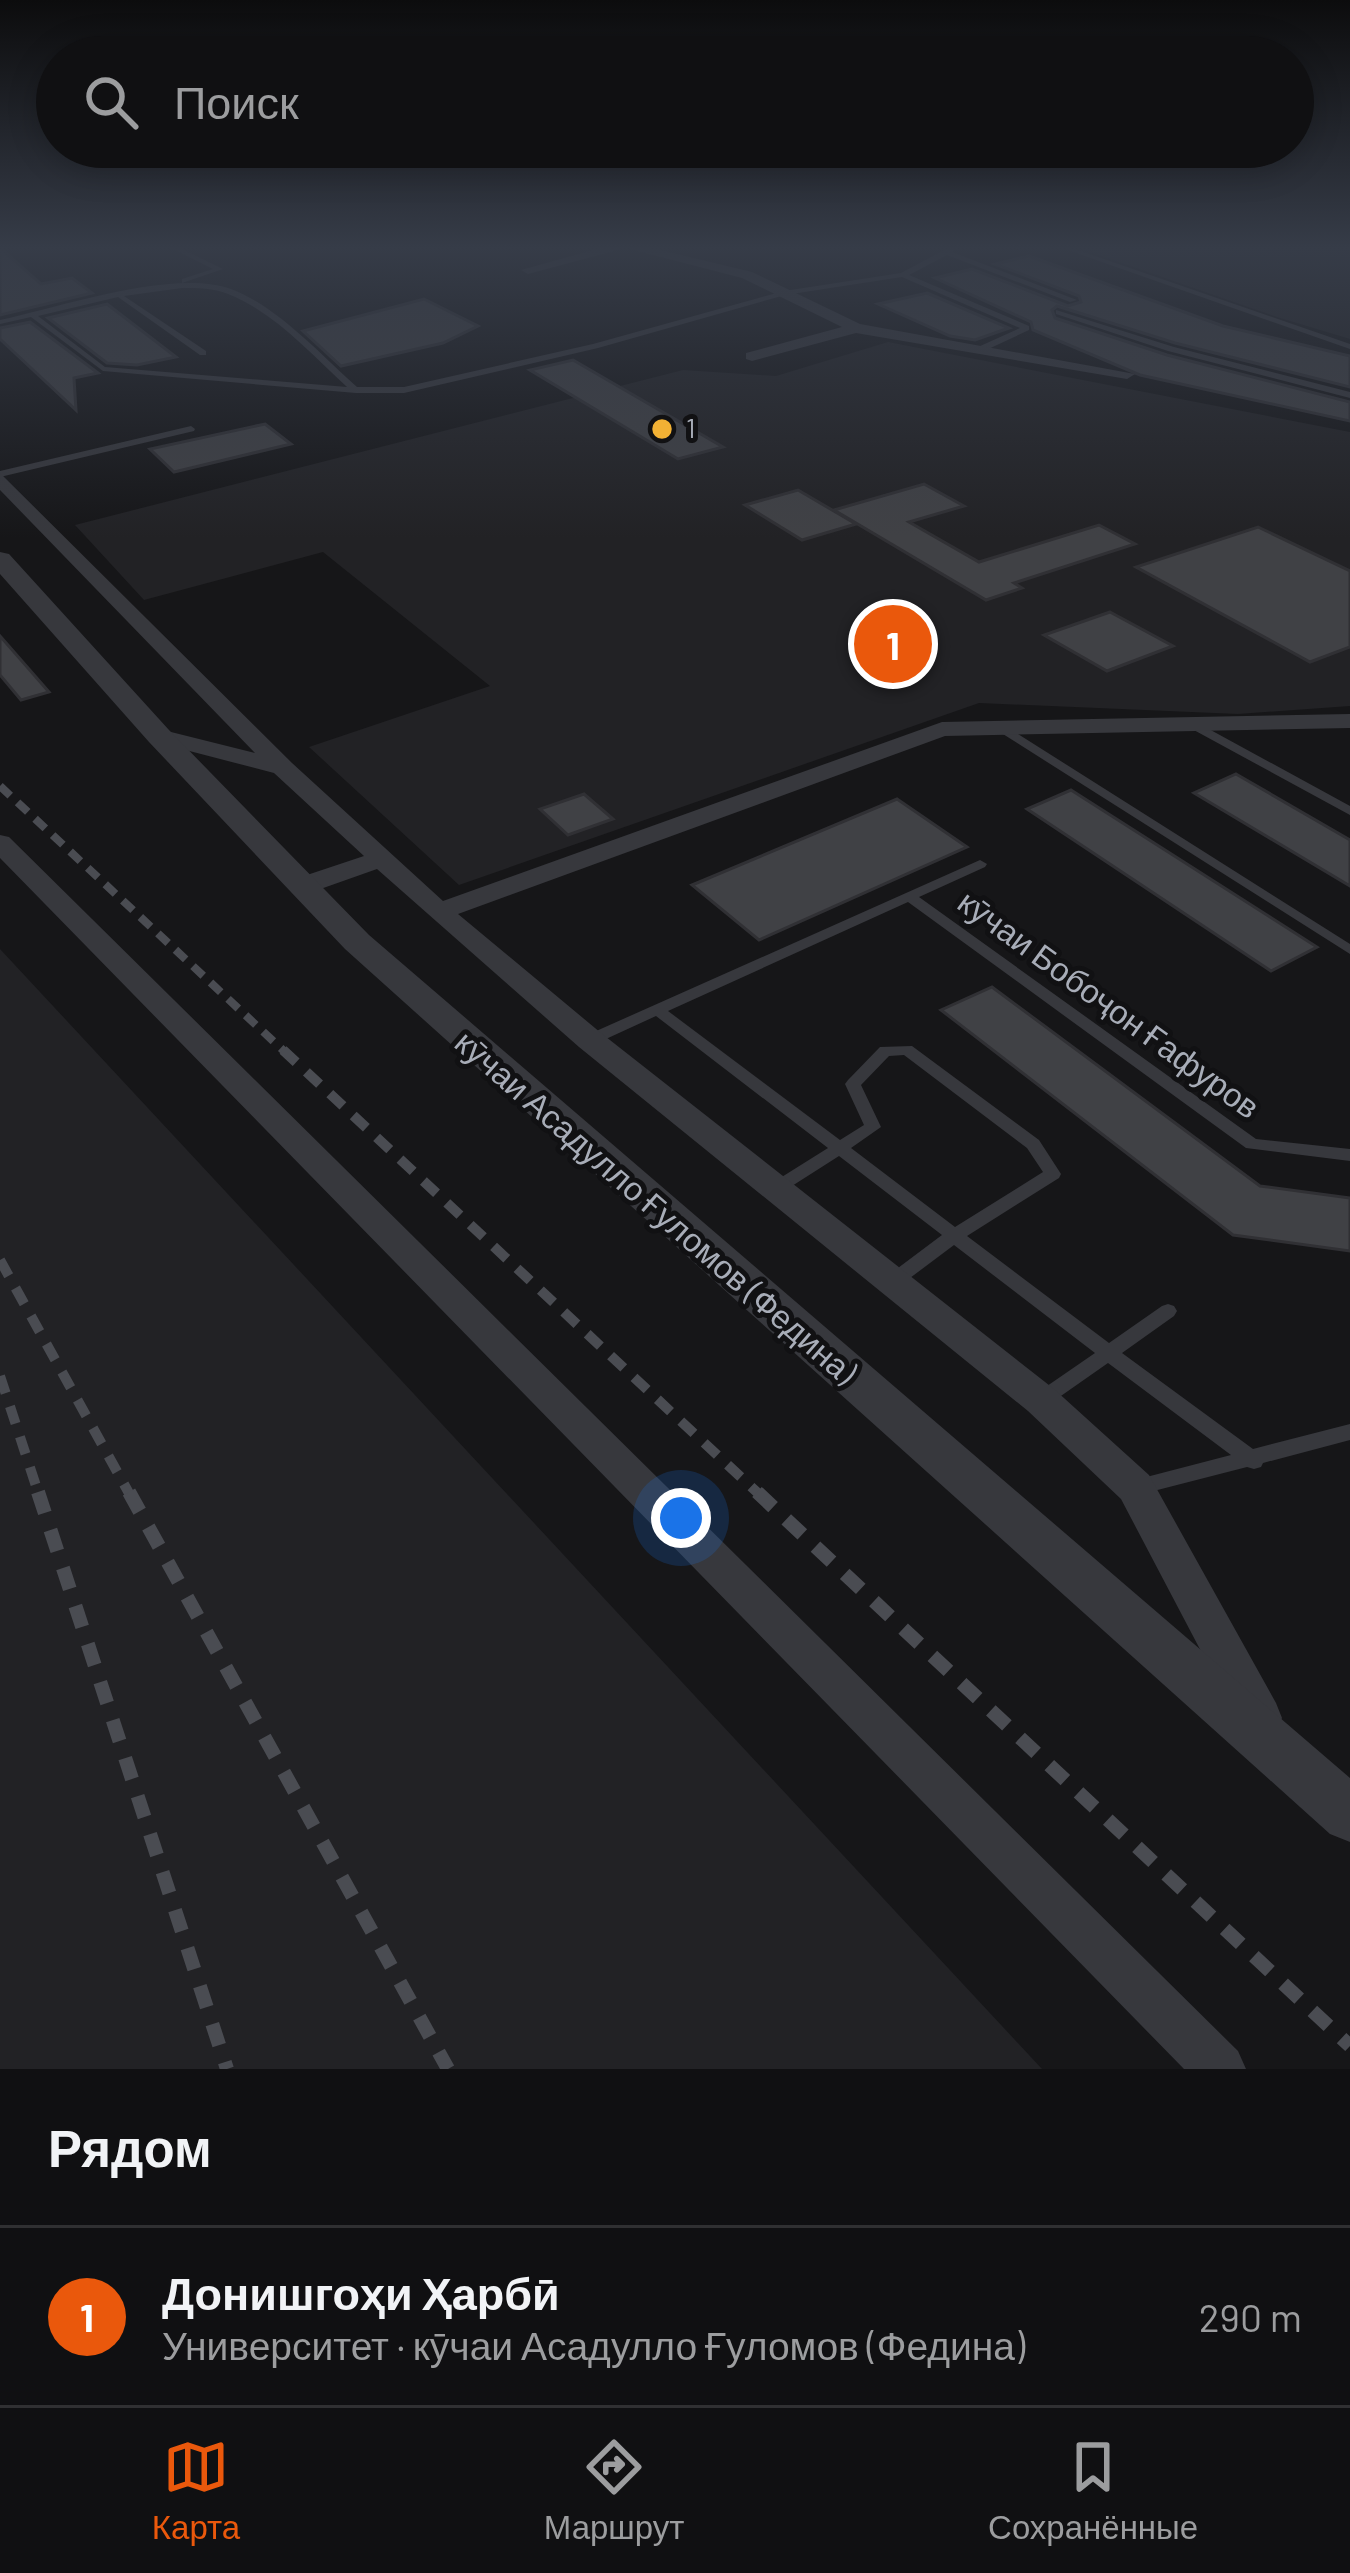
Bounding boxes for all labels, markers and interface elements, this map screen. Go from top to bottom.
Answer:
search box [36,36,1314,168]
icon: search [78,69,144,135]
text: Поиск [174,74,299,128]
place label: 1 [686,411,695,443]
marker: 1 [649,416,675,442]
pin: 1 [854,599,932,689]
street label: кӯчаи Бобоҷон Ғафуров [951,880,1268,1126]
street label: кӯчаи Асадулло Ғуломов (Федина) [448,1021,866,1392]
your location [651,1488,711,1548]
text: Рядом [48,2116,212,2177]
text: Донишгоҳи Ҳарбӣ [162,2265,560,2319]
text: 1 [80,2293,94,2340]
text: 290 m [1199,2293,1302,2340]
text: Университет · кӯчаи Асадулло Ғуломов (Федина) [162,2321,1025,2368]
tab: Карта [152,2434,240,2547]
tab: Маршрут [544,2434,684,2547]
tab: Сохранённые [988,2434,1198,2547]

